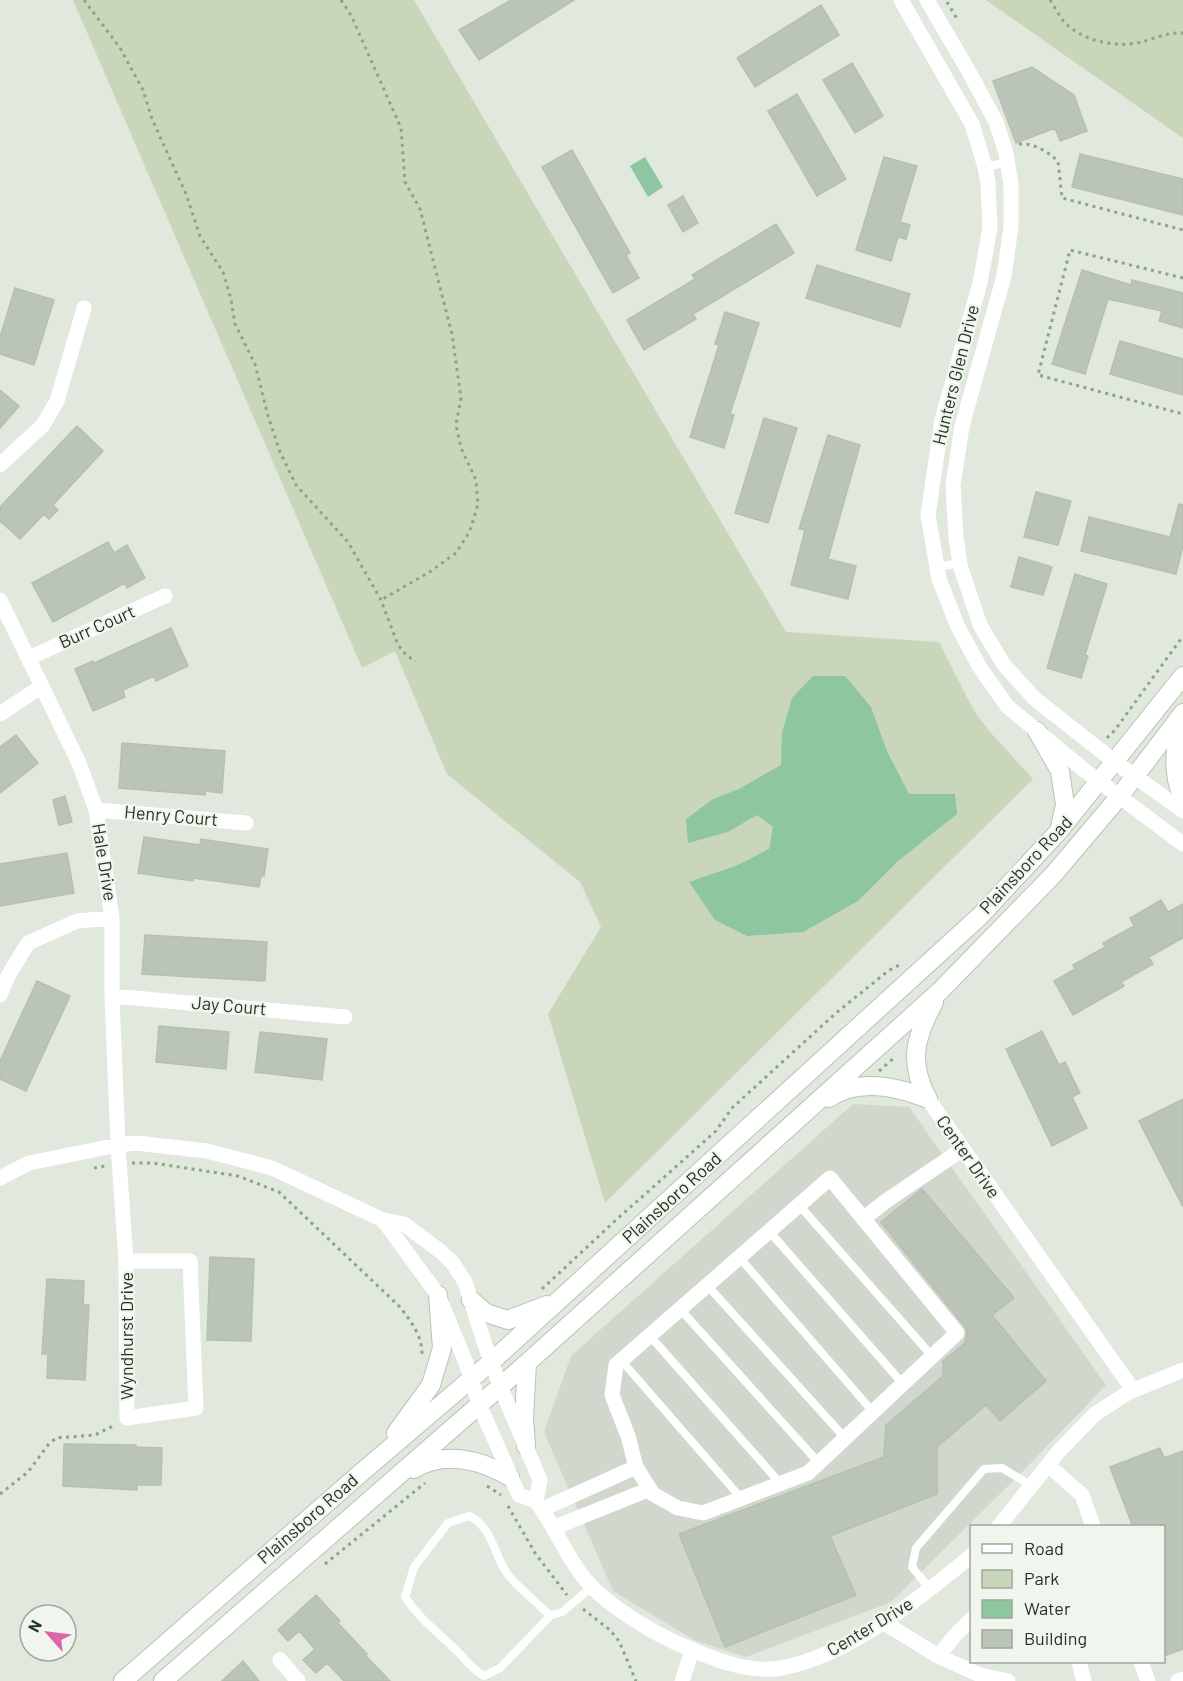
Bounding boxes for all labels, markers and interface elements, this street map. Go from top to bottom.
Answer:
street label: Hunters Glen Drive [927,302,983,447]
street label: Burr Court [55,600,138,653]
street label: Henry Court [123,800,219,830]
street label: Plainsboro Road [974,811,1076,918]
street label: Hale Drive [88,821,122,902]
street label: Jay Court [191,991,267,1019]
street label: Center Drive [932,1111,1005,1202]
street label: Plainsboro Road [617,1147,726,1248]
street label: Wyndhurst Drive [115,1272,137,1400]
street label: Plainsboro Road [253,1469,362,1568]
legend [970,1525,1165,1663]
text: Road [1024,1537,1064,1559]
text: Park [1024,1567,1059,1589]
street label: Center Drive [823,1592,916,1660]
text: Water [1024,1597,1071,1619]
north arrow [18,1603,78,1663]
text: N [23,1617,45,1635]
text: Building [1024,1627,1087,1649]

